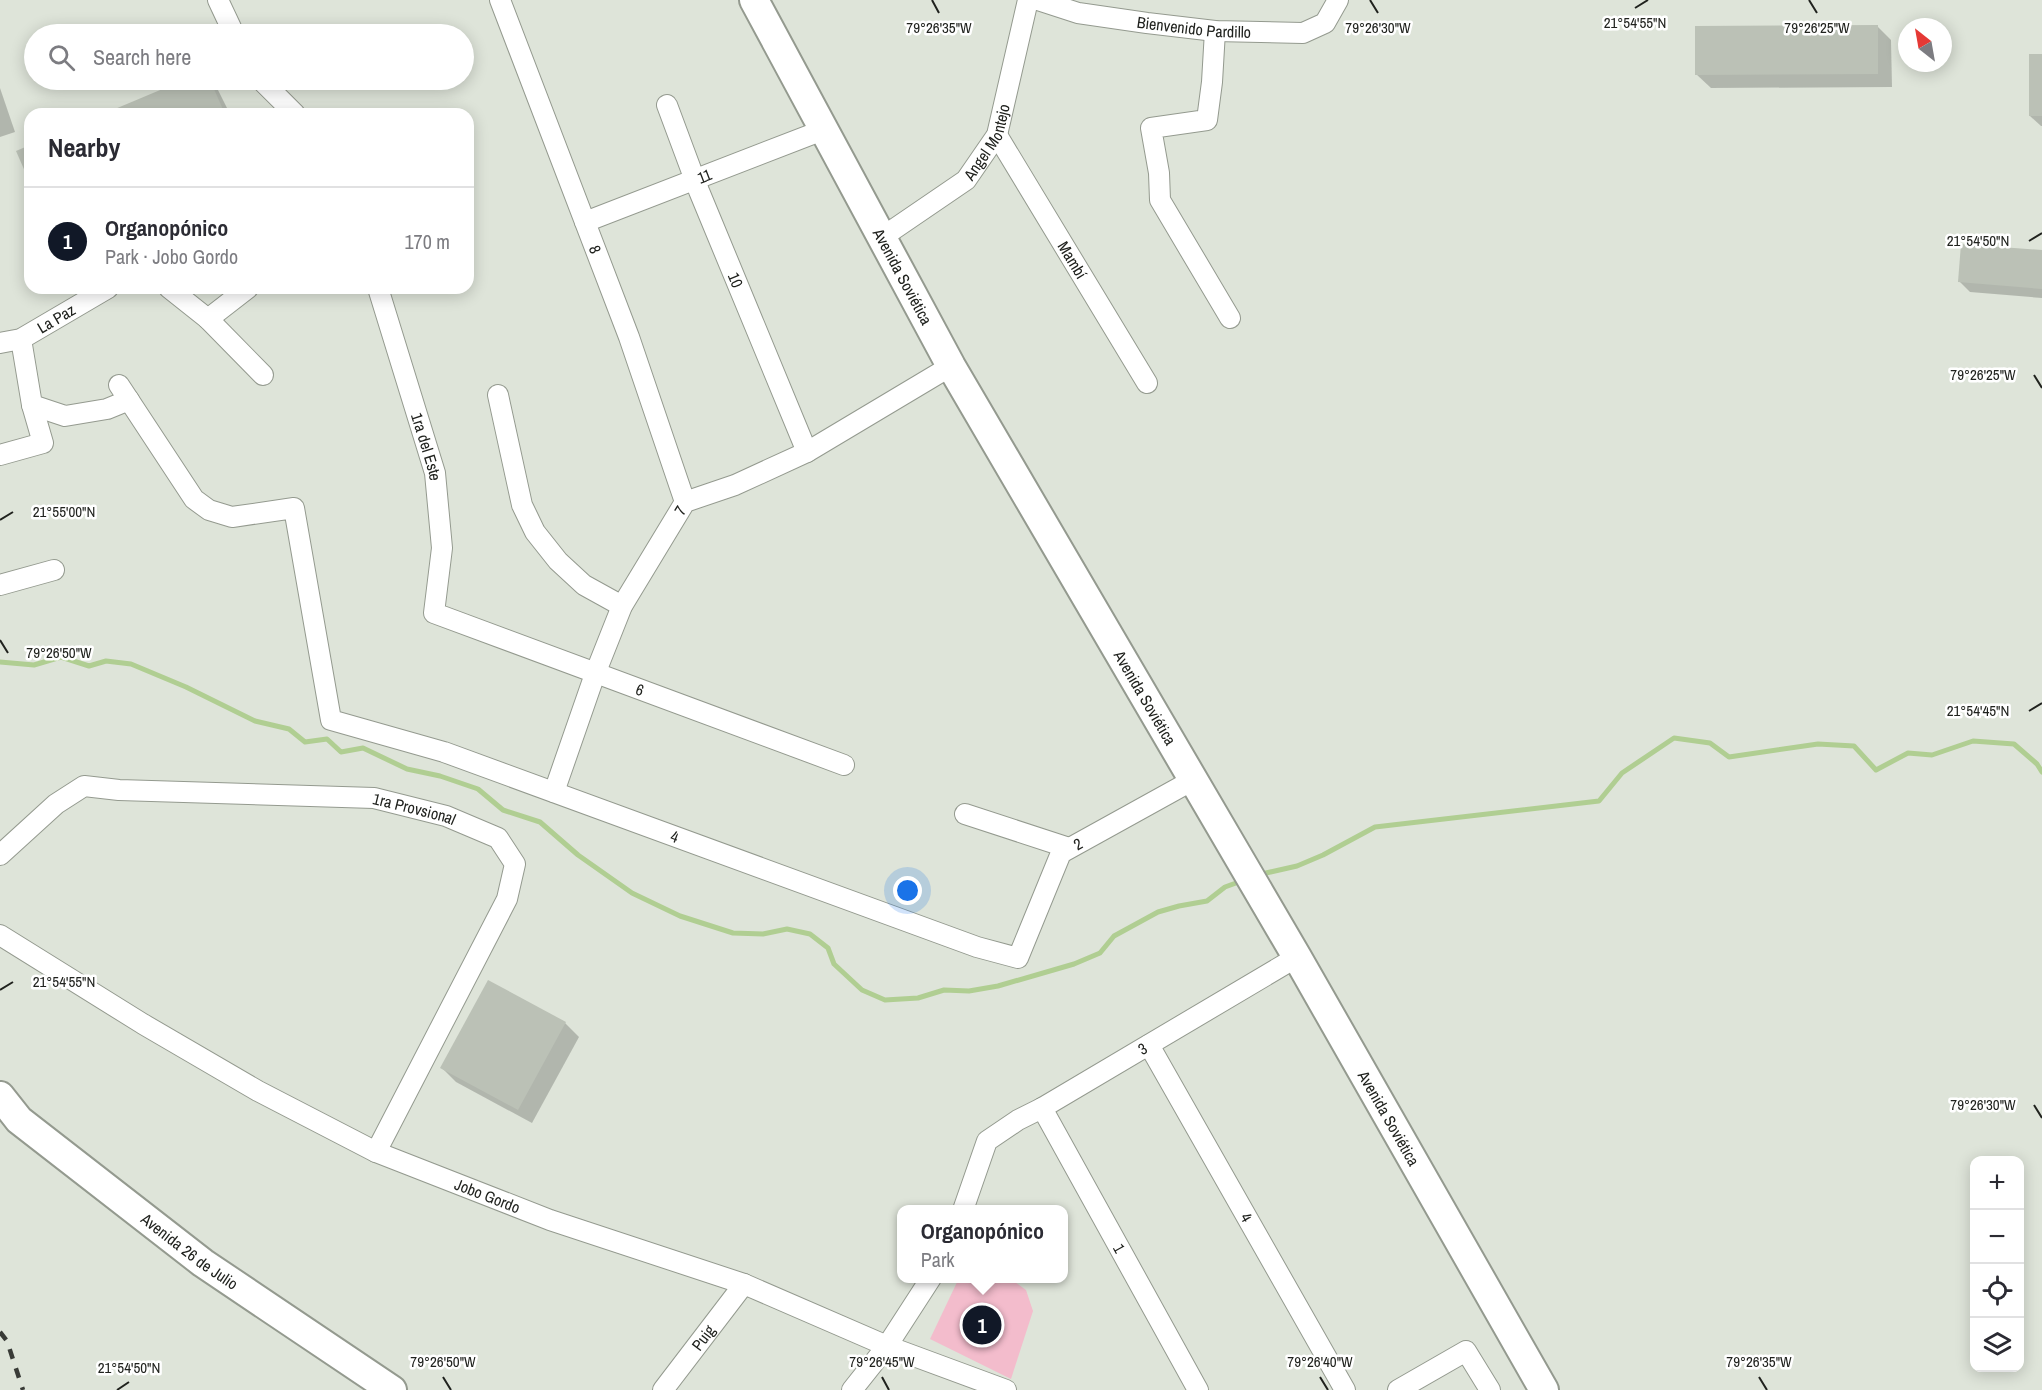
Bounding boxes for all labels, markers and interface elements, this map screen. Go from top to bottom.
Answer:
street label: Bienvenido Pardillo [1135,11,1251,43]
text: 21°54'55"N [1604,12,1666,33]
text: 79°26'35"W [906,17,972,38]
text: 79°26'30"W [1345,17,1411,38]
text: 79°26'25"W [1784,17,1850,38]
north arrow [1898,18,1952,72]
search box [24,24,474,90]
icon: search [45,41,78,74]
text: Search here [93,42,191,72]
street label: Angel Montejo [958,102,1015,185]
text: Nearby [48,130,120,165]
street label: 11 [694,163,715,189]
text: Organopónico [105,213,228,243]
street label: Avenida Soviética [867,224,938,329]
text: 1 [63,228,72,255]
text: 170 m [404,228,450,255]
text: 21°54'50"N [1947,230,2009,251]
street label: Mambí [1053,237,1093,283]
street label: 8 [584,242,607,257]
text: Park · Jobo Gordo [105,243,238,270]
street label: 10 [723,269,749,291]
street label: La Paz [33,298,80,338]
text: 79°26'25"W [1950,364,2016,385]
street label: 1ra del Este [406,410,447,481]
text: 21°55'00"N [33,501,95,522]
street label: 7 [669,501,691,519]
text: 79°26'50"W [26,642,92,663]
street label: Avenida Soviética [1108,645,1182,750]
street label: 6 [633,678,647,701]
text: 21°54'45"N [1947,700,2009,721]
street label: 1ra Provsional [371,787,459,830]
street label: 4 [667,825,682,848]
street label: 2 [1069,832,1086,855]
your location [893,876,922,905]
text: 21°54'55"N [33,971,95,992]
street label: 3 [1134,1037,1151,1060]
street label: Avenida Soviética [1353,1066,1425,1170]
text: 79°26'30"W [1950,1094,2016,1115]
map controls [1970,1156,2024,1372]
button: + [1970,1156,2024,1210]
street label: Jobo Gordo [451,1173,523,1218]
popup [897,1205,1068,1283]
street label: Avenida 26 de Julio [136,1207,243,1295]
street label: 4 [1235,1209,1258,1226]
button: − [1970,1210,2024,1264]
text: Organopónico [921,1216,1044,1246]
street label: 1 [1108,1239,1131,1257]
text: Park [921,1246,955,1273]
button: locate [1970,1264,2024,1318]
pin: 1 [962,1302,1002,1348]
button: layers [1970,1318,2024,1372]
street label: Puig [686,1320,720,1355]
text: 79°26'50"W [410,1351,476,1372]
text: 79°26'45"W [849,1351,915,1372]
text: 79°26'40"W [1287,1351,1353,1372]
text: 79°26'35"W [1726,1351,1792,1372]
text: 21°54'50"N [98,1357,160,1378]

